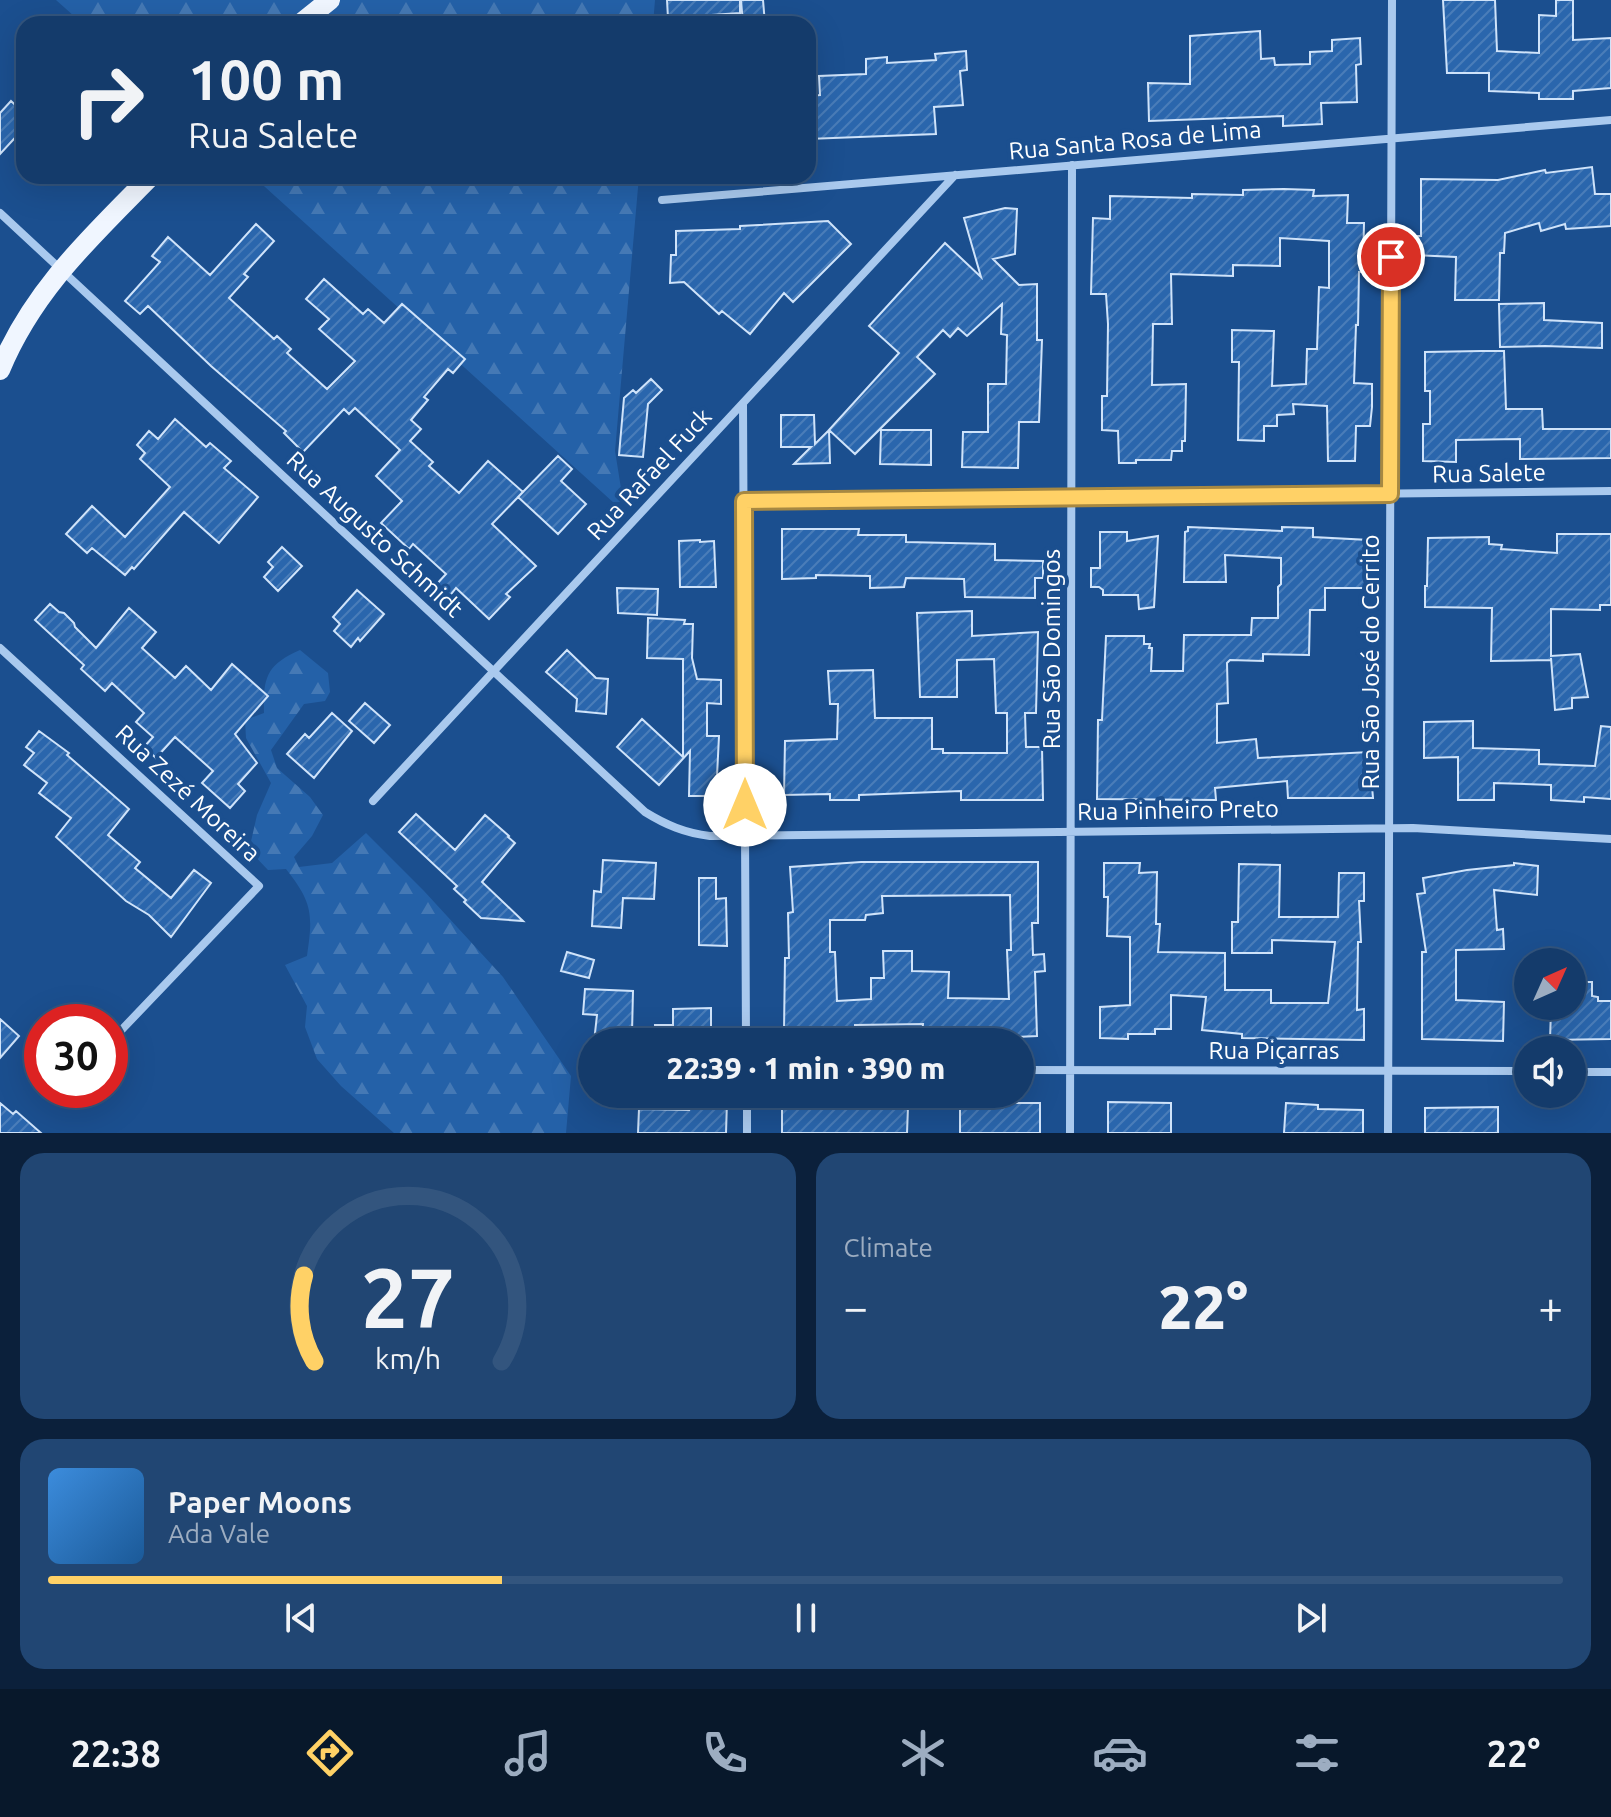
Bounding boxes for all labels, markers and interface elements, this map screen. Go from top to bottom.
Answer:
icon: right [56,48,160,152]
text: 100 m [188,48,344,111]
text: Rua Salete [188,114,358,155]
street label: Rua Santa Rosa de Lima [1008,116,1262,164]
pin [1357,223,1425,291]
icon: arrive [1369,235,1413,279]
street label: Rua Rafael Fuck [581,403,717,545]
street label: Rua Augusto Schmidt [282,446,469,623]
street label: Rua Salete [1432,459,1546,487]
street label: Rua São José do Cerrito [1357,535,1384,789]
street label: Rua São Domingos [1038,549,1065,749]
street label: Rua Zezé Moreira [110,719,266,867]
position arrow [703,763,787,847]
street label: Rua Pinheiro Preto [1077,795,1279,825]
north arrow [1514,948,1586,1020]
map controls [1514,948,1586,1108]
speed limit sign: 30 [24,1004,128,1108]
button: sound [1514,1036,1586,1108]
street label: Rua Piçarras [1208,1037,1340,1064]
text: 22:39 · 1 min · 390 m [667,1051,945,1085]
text: Climate [844,1233,933,1262]
text: 27 [361,1250,455,1344]
text: 22° [1159,1273,1248,1340]
text: − [844,1282,868,1331]
text: + [1538,1282,1563,1331]
text: km/h [375,1342,441,1374]
text: Paper Moons [168,1485,352,1519]
text: Ada Vale [168,1519,270,1548]
icon: previous [279,1596,323,1640]
icon: pause [784,1596,828,1640]
icon: next [1289,1596,1333,1640]
icon: directions [302,1725,358,1781]
icon: music [500,1725,556,1781]
icon: phone [697,1725,753,1781]
icon: climate [895,1725,951,1781]
icon: car [1092,1725,1148,1781]
icon: filters [1289,1725,1345,1781]
text: 22:38 [71,1733,161,1774]
text: 22° [1487,1733,1540,1774]

